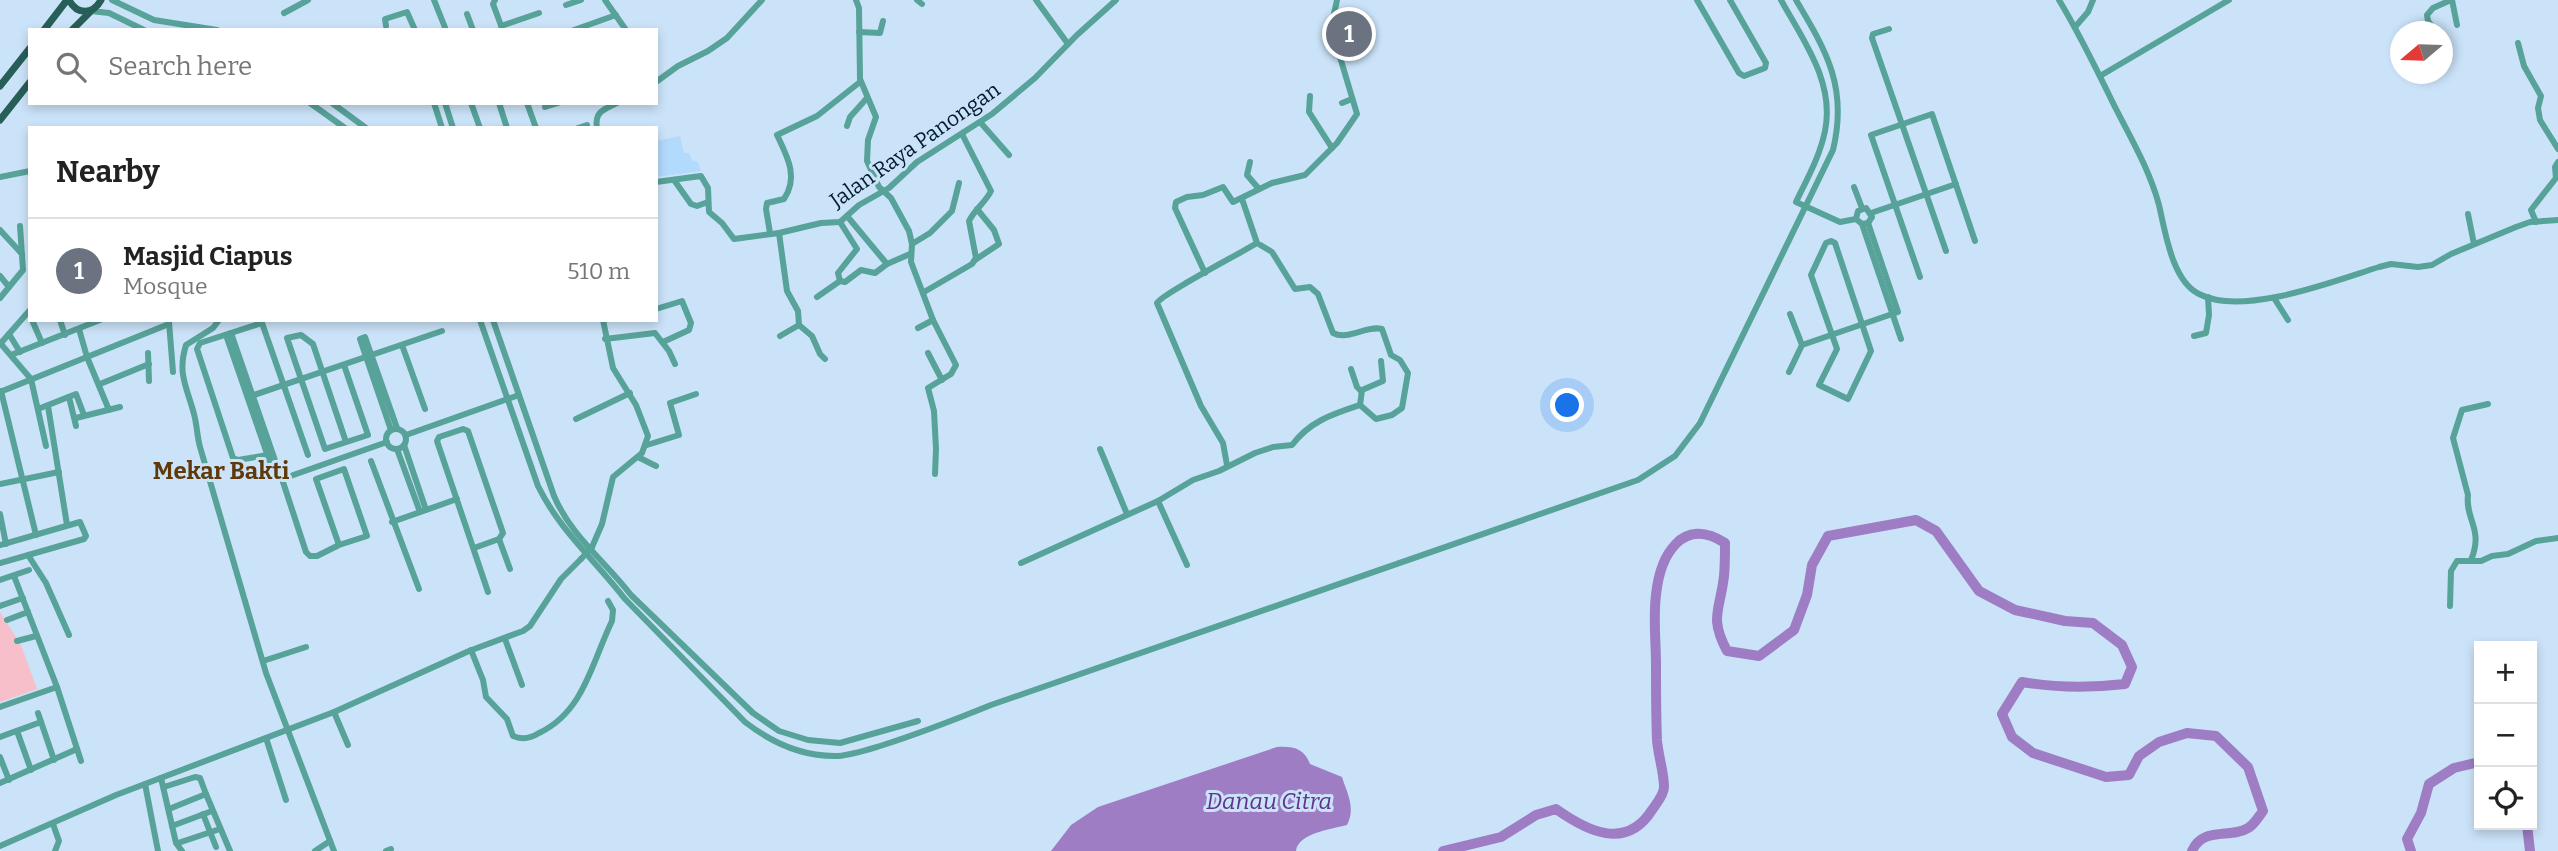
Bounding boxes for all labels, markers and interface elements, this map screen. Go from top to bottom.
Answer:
pin: 1 [1326,8,1372,60]
north arrow [2390,21,2453,84]
search box [28,28,658,105]
icon: search [52,48,90,86]
text: Search here [108,51,252,82]
street label: Jalan Raya Panongan [824,76,1005,214]
text: Nearby [56,154,160,190]
text: Masjid Ciapus [123,241,293,272]
text: 1 [74,257,84,285]
text: 510 m [567,257,630,285]
text: Mosque [123,272,207,300]
your location [1550,388,1584,422]
district label: Mekar Bakti [153,457,290,485]
map controls [2474,641,2537,830]
button: + [2474,641,2537,704]
button: − [2474,704,2537,767]
button: locate [2474,767,2537,830]
water label: Danau Citra [1206,787,1332,815]

